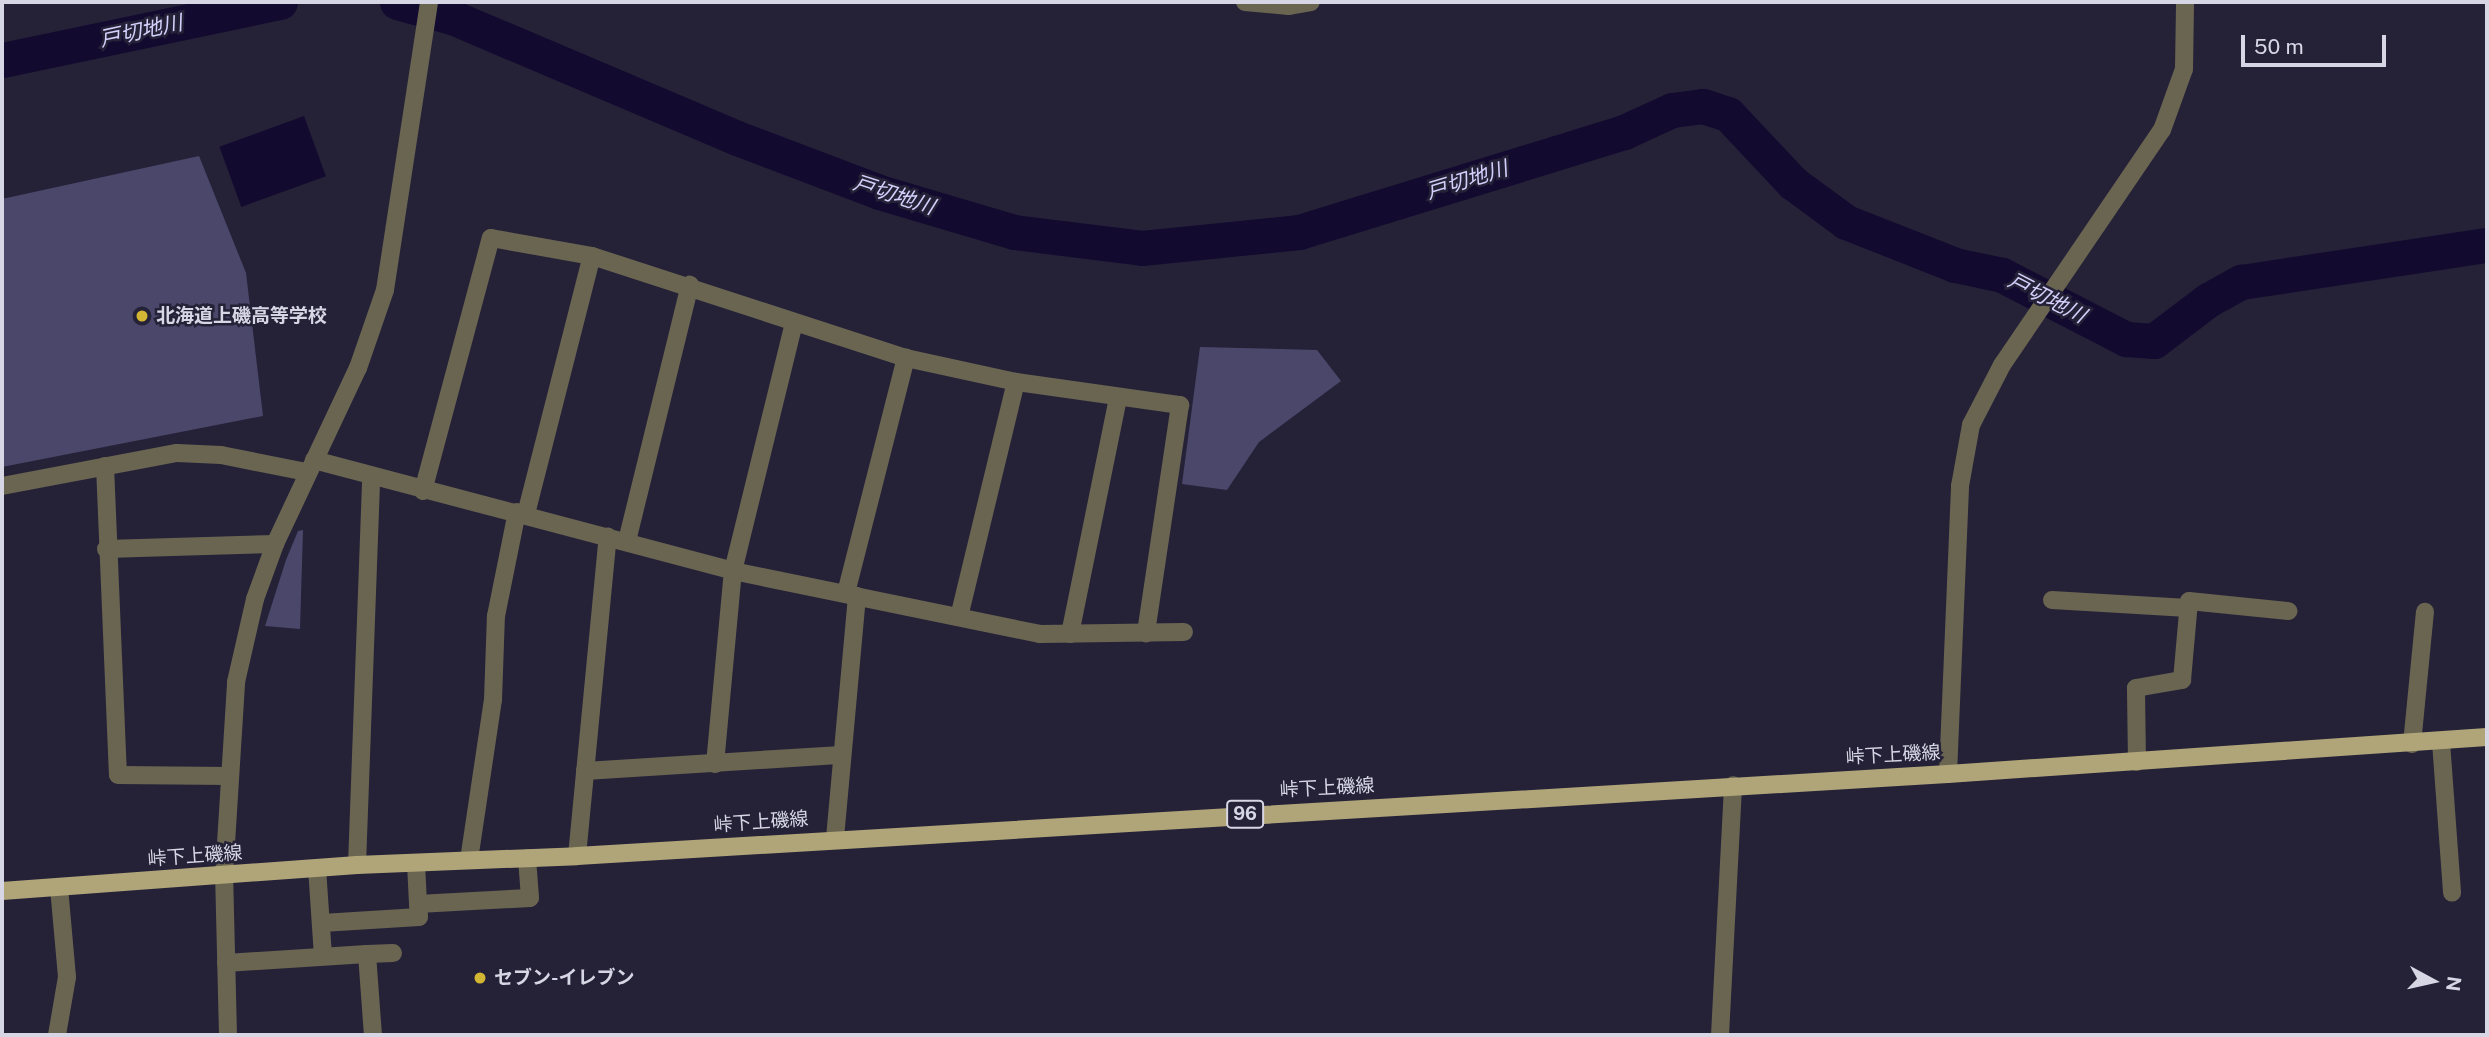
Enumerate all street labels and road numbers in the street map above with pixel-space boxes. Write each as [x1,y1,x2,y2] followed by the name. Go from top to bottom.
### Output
[1845,741,1941,769] street label: 峠下上磯線
[1279,774,1375,802] street label: 峠下上磯線
[1226,800,1264,828] road number: 96
[713,807,809,837] street label: 峠下上磯線
[147,841,243,871] street label: 峠下上磯線

